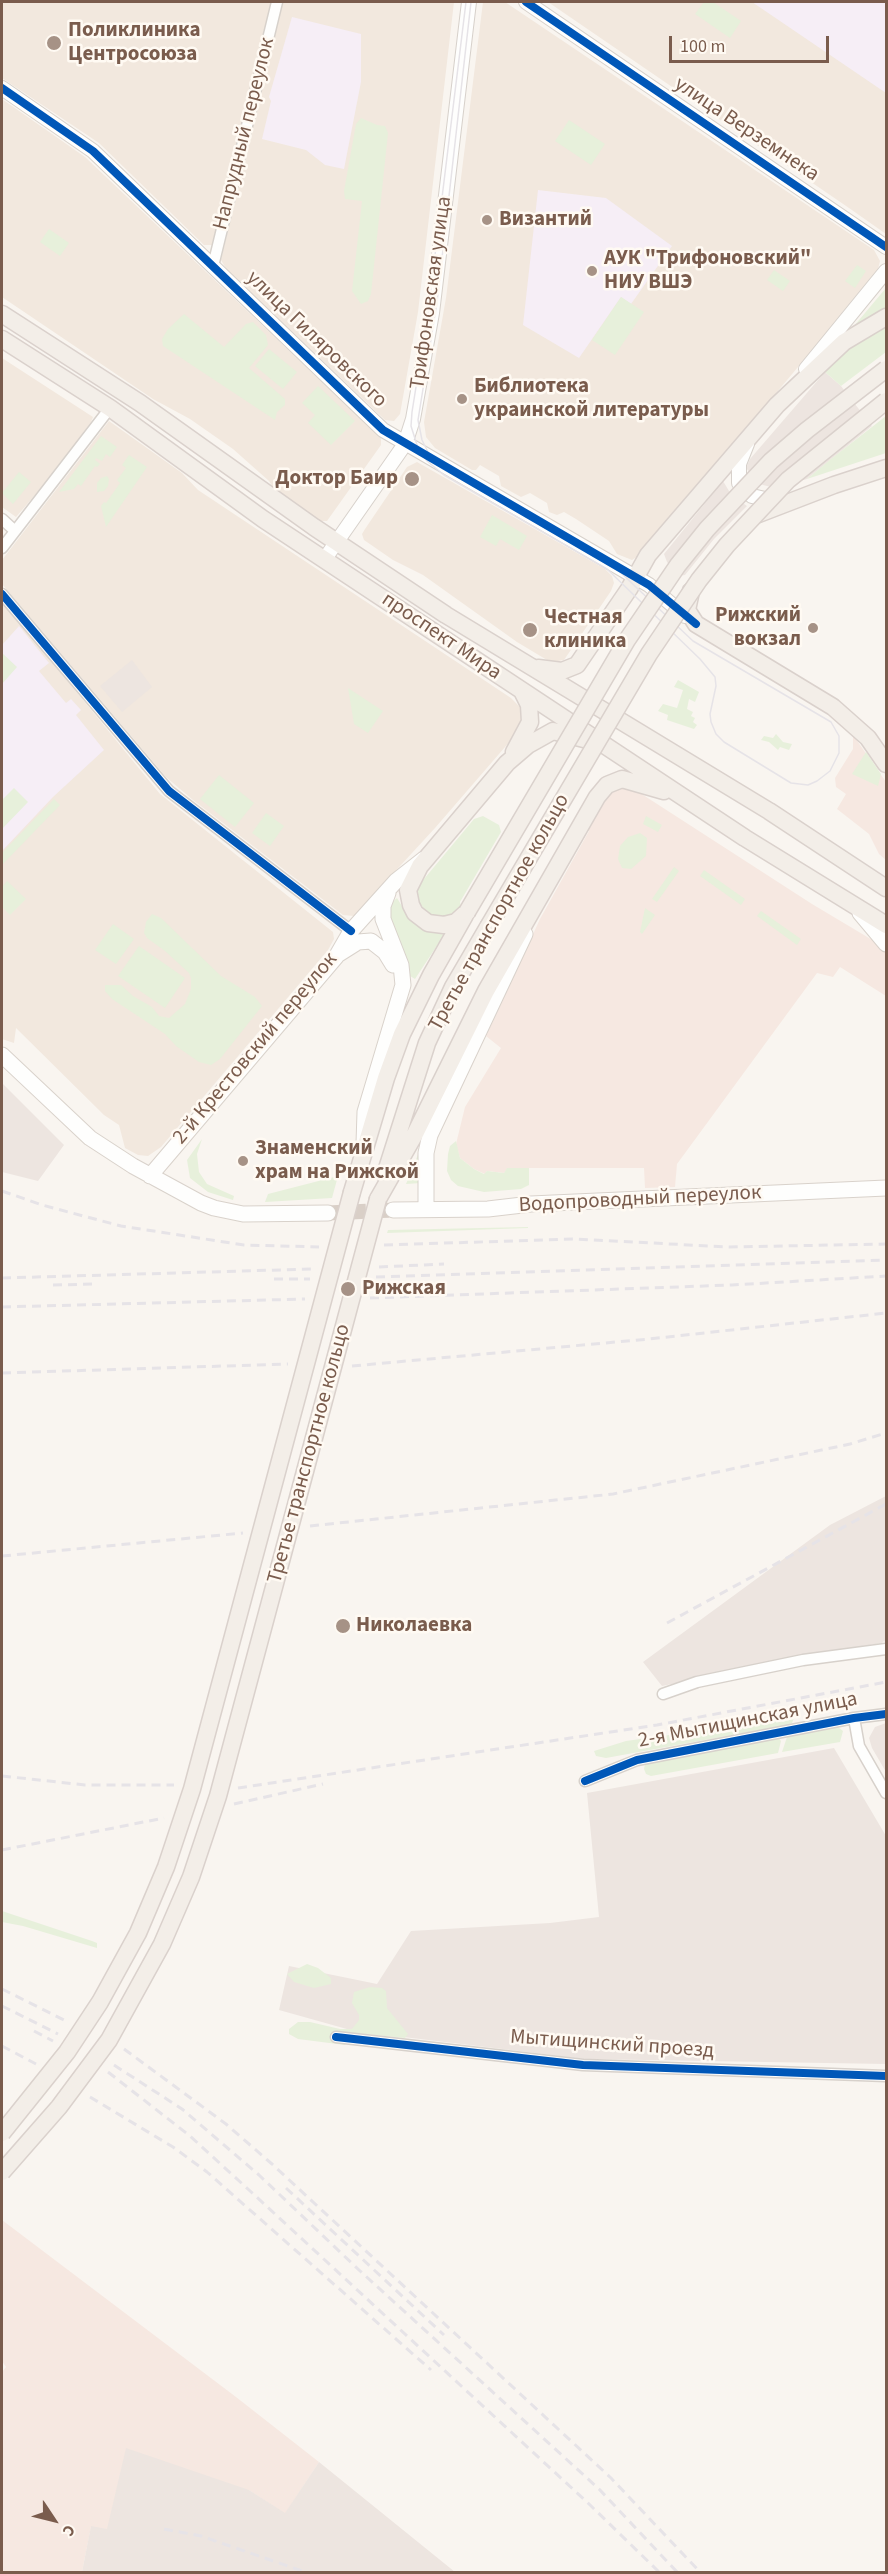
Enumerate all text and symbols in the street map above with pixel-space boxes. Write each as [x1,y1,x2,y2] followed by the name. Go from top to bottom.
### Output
[68,18,200,68] place label: Поликлиника Центросоюза
[672,24,832,62] scale bar
[45,34,63,52] marker: Поликлиника Центросоюза
[680,34,725,59] text: 100 m
[209,35,281,233] street label: Напрудный переулок
[669,72,823,188] street label: улица Верземнека
[406,195,458,391] street label: Трифоновская улица
[499,207,592,233] place label: Византий
[480,213,494,227] marker: Византий
[604,246,811,296] place label: АУК "Трифоновский" НИУ ВШЭ
[585,264,599,278] marker: АУК "Трифоновский" НИУ ВШЭ
[240,266,392,414] street label: улица Гиляровского
[474,374,709,424] place label: Библиотека украинской литературы
[455,392,469,406] marker: Библиотека украинской литературы
[275,466,398,492] place label: Доктор Баир
[403,470,421,488] marker: Доктор Баир
[376,588,506,686] street label: проспект Мира
[715,603,801,653] place label: Рижский вокзал
[544,605,627,655] place label: Честная клиника
[521,621,539,639] marker: Честная клиника
[806,621,820,635] marker: Рижский вокзал
[424,790,576,1036] street label: Третье транспортное кольцо
[168,948,344,1150] street label: 2-й Крестовский переулок
[255,1136,419,1186] place label: Знаменский храм на Рижской
[236,1154,250,1168] marker: Знаменский храм на Рижской
[518,1181,762,1219] street label: Водопроводный переулок
[362,1276,446,1302] place label: Рижская
[339,1280,357,1298] marker: Рижская
[263,1322,357,1586] street label: Третье транспортное кольцо
[356,1613,472,1639] place label: Николаевка
[334,1617,352,1635] marker: Николаевка
[636,1687,860,1755] street label: 2-я Мытищинская улица
[509,2025,715,2065] street label: Мытищинский проезд
[24,2490,84,2550] north arrow
[57,2520,80,2540] text: С

